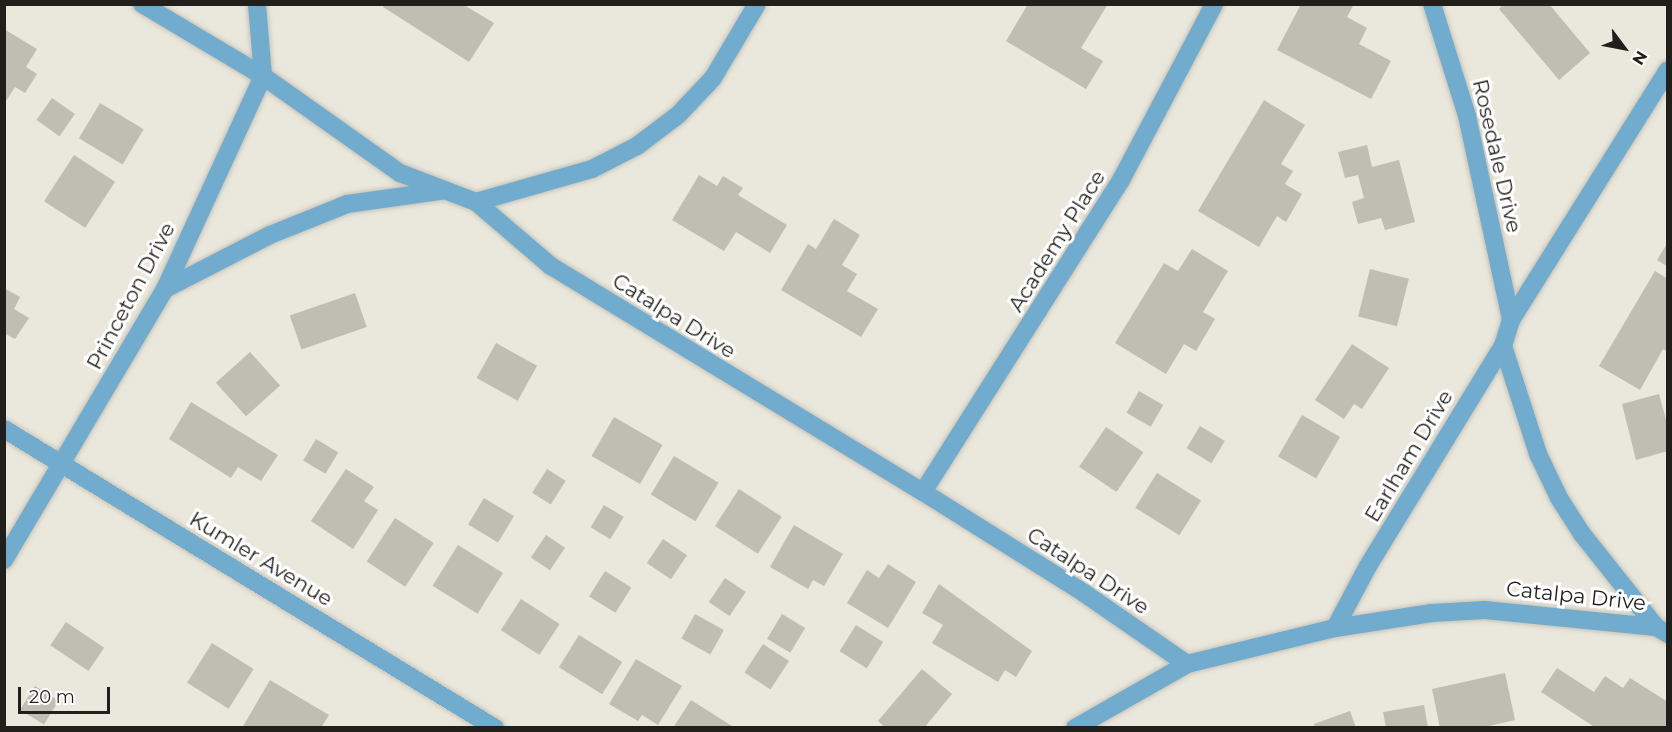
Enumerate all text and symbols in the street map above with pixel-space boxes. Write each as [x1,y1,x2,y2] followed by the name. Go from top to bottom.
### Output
[1594,18,1654,78] north arrow
[1628,47,1651,68] text: N
[1467,77,1527,235] street label: Rosedale Drive
[1003,166,1111,316] street label: Academy Place
[82,218,180,374] street label: Princeton Drive
[608,268,740,364] street label: Catalpa Drive
[1360,385,1458,527] street label: Earlham Drive
[185,506,337,612] street label: Kumler Avenue
[1022,522,1154,620] street label: Catalpa Drive
[1505,576,1647,616] street label: Catalpa Drive
[21,675,112,713] scale bar
[29,686,75,708] text: 20 m

